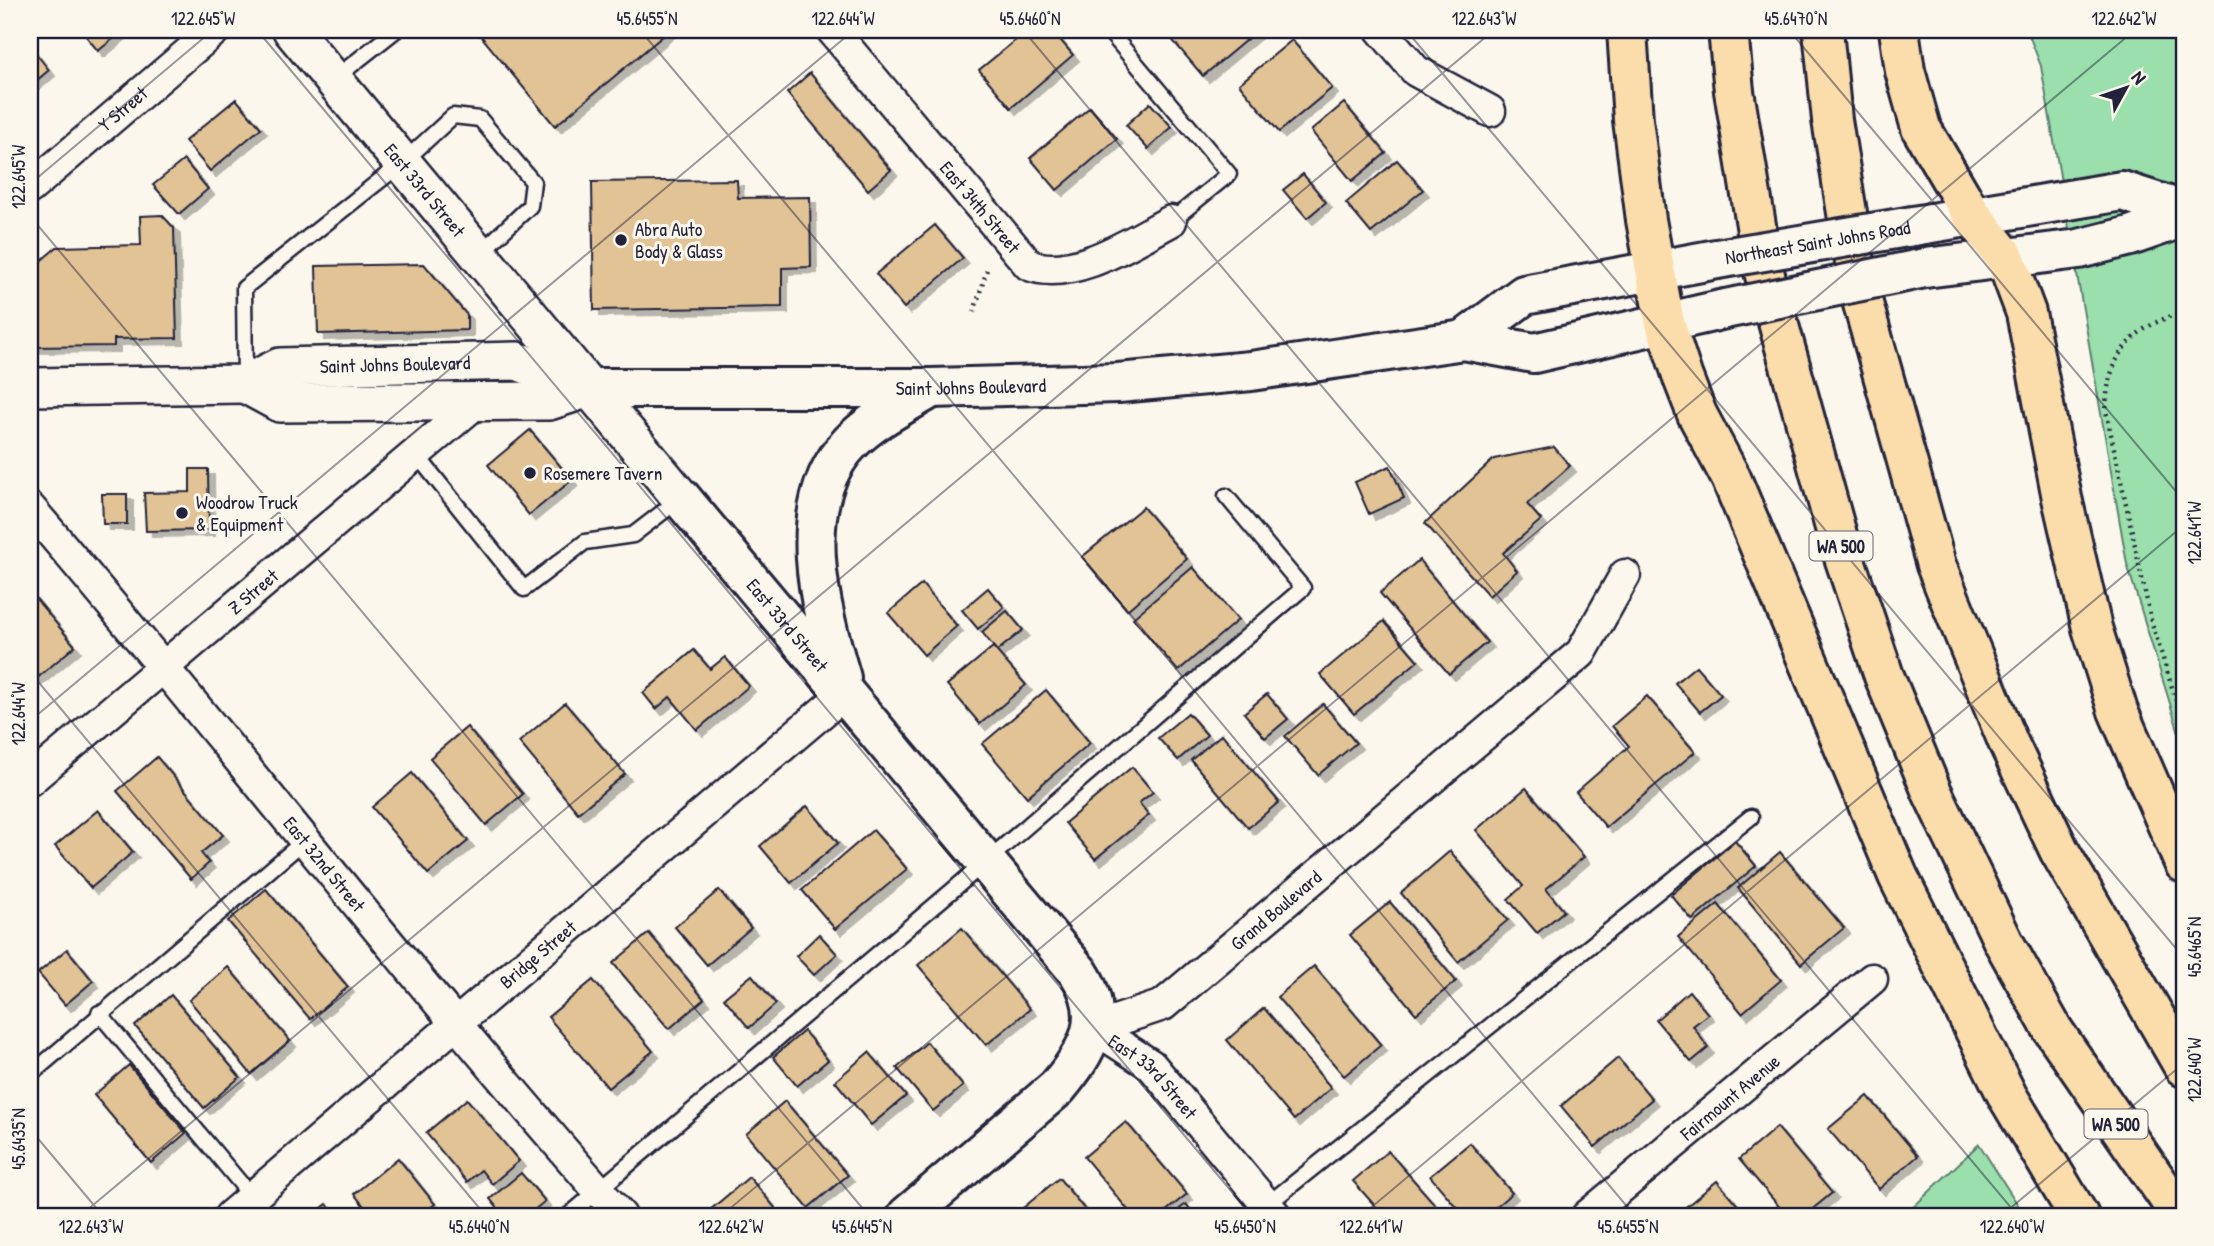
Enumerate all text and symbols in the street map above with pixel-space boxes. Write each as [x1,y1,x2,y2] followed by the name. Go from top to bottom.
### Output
[171,6,235,31] text: 122.645°W
[616,6,678,31] text: 45.6455°N
[811,6,875,31] text: 122.644°W
[999,6,1061,31] text: 45.6460°N
[1452,6,1516,31] text: 122.643°W
[1765,6,1827,31] text: 45.6470°N
[2092,6,2156,31] text: 122.642°W
[2092,52,2162,122] north arrow
[2126,65,2152,89] text: N
[93,80,153,137] street label: Y Street
[378,138,472,243] street label: East 33rd Street
[6,145,31,209] text: 122.645°W
[934,155,1027,259] street label: East 34th Street
[1723,214,1913,270] street label: Northeast Saint Johns Road
[635,216,723,264] place label: Abra Auto Body & Glass
[613,232,629,248] marker: Abra Auto Body & Glass
[320,349,471,379] street label: Saint Johns Boulevard
[896,372,1047,401] street label: Saint Johns Boulevard
[544,460,662,486] place label: Rosemere Tavern
[522,465,538,481] marker: Rosemere Tavern
[196,489,298,537] place label: Woodrow Truck & Equipment
[2182,502,2207,564] text: 122.641°W
[174,505,190,521] marker: Woodrow Truck & Equipment
[1810,532,1872,560] road number: WA 500
[222,562,284,620] street label: Z Street
[741,573,835,678] street label: East 33rd Street
[6,682,31,746] text: 122.644°W
[278,811,372,918] street label: East 32nd Street
[1225,864,1327,956] street label: Grand Boulevard
[494,914,582,994] street label: Bridge Street
[2182,917,2207,977] text: 45.6465°N
[1103,1028,1204,1125] street label: East 33rd Street
[2182,1038,2207,1102] text: 122.640°W
[1674,1048,1786,1147] street label: Fairmount Avenue
[6,1108,31,1170] text: 45.6435°N
[2084,1110,2148,1139] road number: WA 500
[59,1214,123,1239] text: 122.643°W
[449,1214,509,1239] text: 45.6440°N
[699,1214,763,1239] text: 122.642°W
[832,1214,892,1239] text: 45.6445°N
[1214,1214,1276,1239] text: 45.6450°N
[1340,1214,1402,1239] text: 122.641°W
[1597,1214,1659,1239] text: 45.6455°N
[1980,1214,2044,1239] text: 122.640°W

